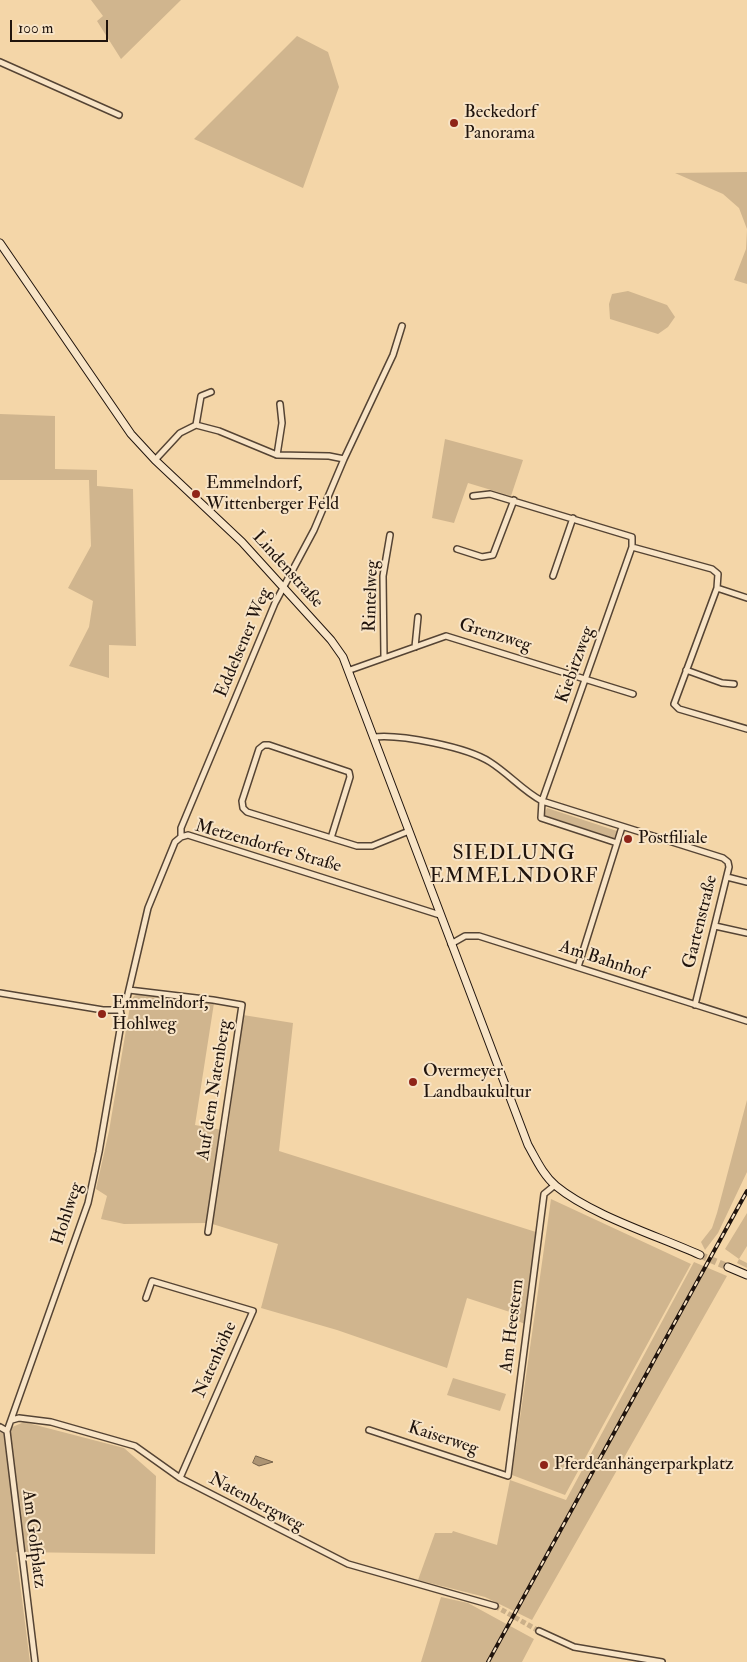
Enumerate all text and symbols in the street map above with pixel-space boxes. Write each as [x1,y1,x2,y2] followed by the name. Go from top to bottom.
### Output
[12,10,110,42] scale bar
[18,19,53,38] text: 100 m
[464,102,537,144] place label: Beckedorf Panorama
[448,117,460,129] marker: Beckedorf Panorama
[206,473,339,516] place label: Emmelndorf, Wittenberger Feld
[190,488,202,500] marker: Emmelndorf, Wittenberger Feld
[247,527,327,613] street label: Lindenstraße
[360,560,384,632] street label: Rintelweg
[211,585,277,701] street label: Eddelsener Weg
[456,615,534,657] street label: Grenzweg
[552,624,600,706] street label: Kiebitzweg
[192,816,344,878] street label: Metzendorfer Straße
[638,828,707,850] place label: Postfiliale
[622,833,634,845] marker: Postfiliale
[428,843,600,890] district label: SIEDLUNG EMMELNDORF
[679,873,723,971] street label: Gartenstraße
[556,937,650,985] street label: Am Bahnhof
[112,993,208,1036] place label: Emmelndorf, Hohlweg
[96,1008,108,1020] marker: Emmelndorf, Hohlweg
[193,1018,237,1162] street label: Auf dem Natenberg
[423,1061,531,1104] place label: Overmeyer Landbaukultur
[407,1076,419,1088] marker: Overmeyer Landbaukultur
[48,1180,88,1248] street label: Hohlweg
[497,1278,529,1374] street label: Am Heestern
[190,1319,242,1401] street label: Natenhöhe
[405,1418,481,1460] street label: Kaiserweg
[554,1454,734,1476] place label: Pferdeanhängerparkplatz
[538,1459,550,1471] marker: Pferdeanhängerparkplatz
[205,1469,307,1537] street label: Natenbergweg
[16,1489,50,1589] street label: Am Golfplatz

